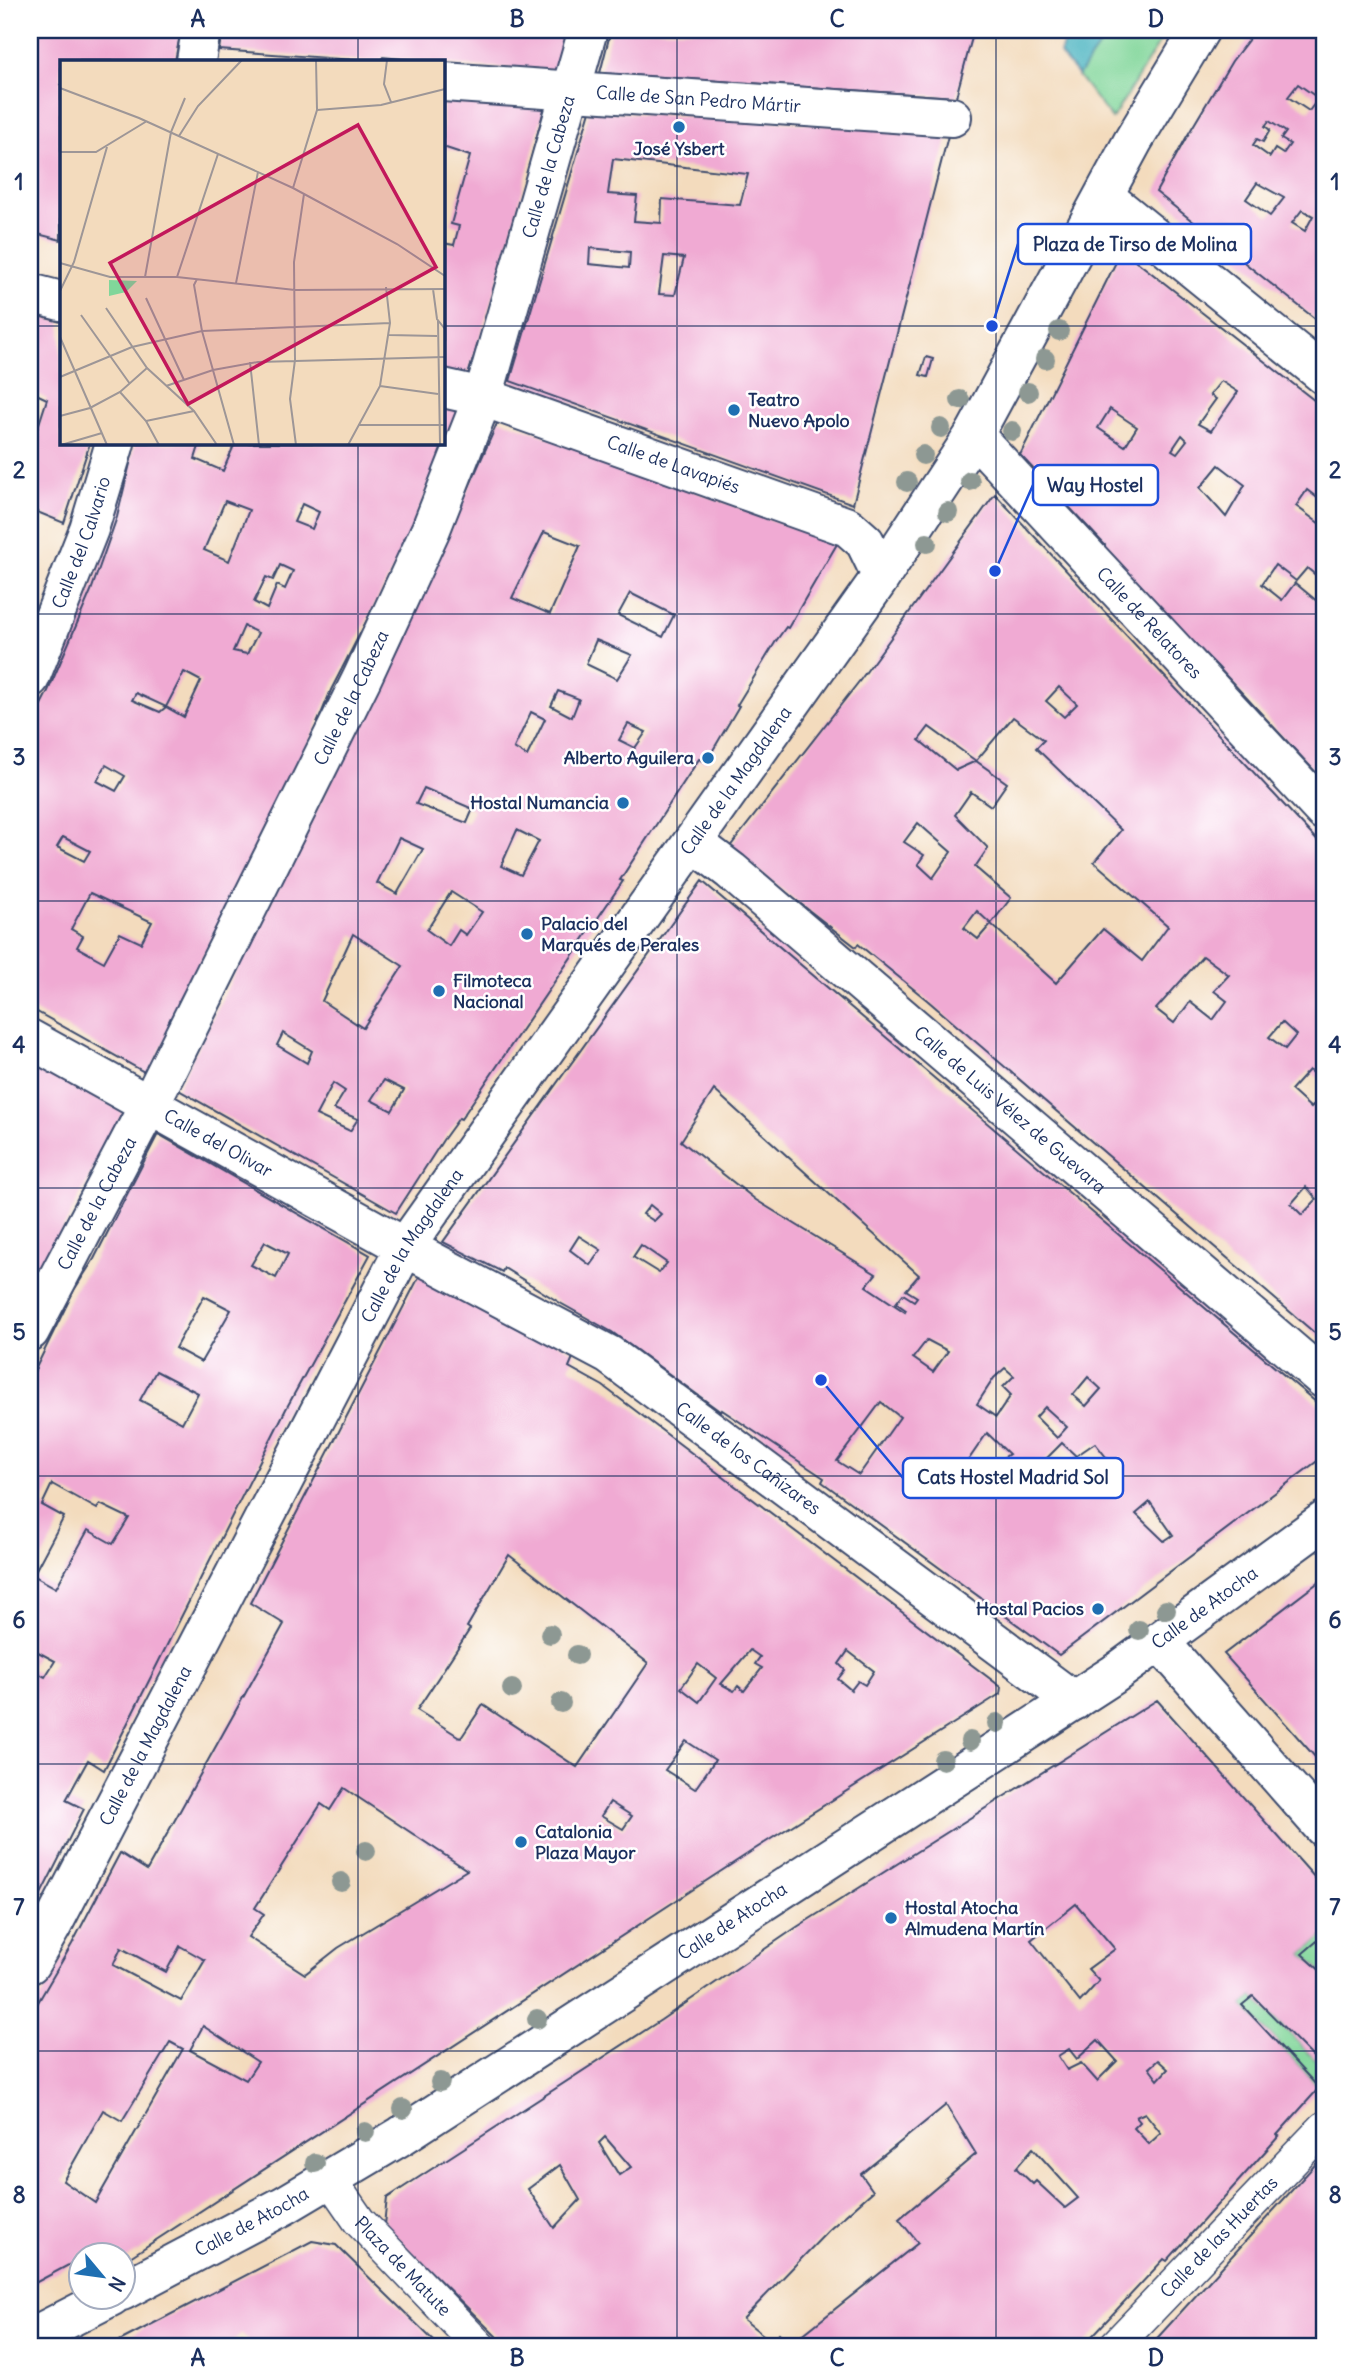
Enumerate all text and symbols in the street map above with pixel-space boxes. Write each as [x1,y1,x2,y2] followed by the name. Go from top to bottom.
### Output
[191,4,206,33] text: A
[509,4,525,33] text: B
[829,4,845,33] text: C
[1148,4,1164,33] text: D
[60,60,444,444] inset map
[595,81,802,118] street label: Calle de San Pedro Mártir
[517,93,580,241] street label: Calle de la Cabeza
[671,119,687,135] marker: José Ysbert
[633,137,726,160] place label: José Ysbert
[14,167,24,196] text: 1
[1330,167,1340,196] text: 1
[1018,224,1251,264] callout: Plaza de Tirso de Molina
[1033,232,1237,256] text: Plaza de Tirso de Molina
[748,388,850,432] place label: Teatro Nuevo Apolo
[726,402,742,418] marker: Teatro Nuevo Apolo
[604,430,743,499] street label: Calle de Lavapiés
[13,455,26,484] text: 2
[1329,455,1342,484] text: 2
[1033,465,1158,505] callout: Way Hostel
[1047,473,1143,497] text: Way Hostel
[47,474,115,612] street label: Calle del Calvario
[1092,562,1207,684] street label: Calle de Relatores
[308,626,393,769] street label: Calle de la Cabeza
[675,702,796,859] street label: Calle de la Magdalena
[12,742,26,771] text: 3
[1328,742,1342,771] text: 3
[564,746,694,769] place label: Alberto Aguilera
[700,750,716,766] marker: Alberto Aguilera
[470,791,609,814] place label: Hostal Numancia
[615,795,631,811] marker: Hostal Numancia
[541,912,699,956] place label: Palacio del Marqués de Perales
[519,926,535,942] marker: Palacio del Marqués de Perales
[453,969,532,1013] place label: Filmoteca Nacional
[431,983,447,999] marker: Filmoteca Nacional
[909,1021,1111,1198] street label: Calle de Luis Vélez de Guevara
[12,1030,26,1059] text: 4
[1328,1030,1342,1059] text: 4
[160,1103,277,1183] street label: Calle del Olivar
[52,1133,141,1274] street label: Calle de la Cabeza
[356,1164,468,1326] street label: Calle de la Magdalena
[12,1317,26,1346] text: 5
[1328,1317,1342,1346] text: 5
[671,1397,826,1520] street label: Calle de los Cañizares
[903,1458,1123,1498] callout: Cats Hostel Madrid Sol
[917,1465,1109,1489] text: Cats Hostel Madrid Sol
[1147,1561,1262,1654] street label: Calle de Atocha
[976,1597,1084,1620] place label: Hostal Pacios
[1090,1601,1106,1617] marker: Hostal Pacios
[12,1605,26,1634] text: 6
[1328,1605,1342,1634] text: 6
[94,1662,196,1830] street label: Calle de la Magdalena
[535,1820,636,1864] place label: Catalonia Plaza Mayor
[513,1834,529,1850] marker: Catalonia Plaza Mayor
[673,1877,791,1965] street label: Calle de Atocha
[13,1892,25,1921] text: 7
[1329,1892,1341,1921] text: 7
[905,1896,1045,1940] place label: Hostal Atocha Almudena Martín
[883,1910,899,1926] marker: Hostal Atocha Almudena Martín
[1155,2171,1283,2303] street label: Calle de las Huertas
[12,2180,26,2209] text: 8
[1328,2180,1342,2209] text: 8
[191,2182,313,2262] street label: Calle de Atocha
[350,2211,456,2321] street label: Plaza de Matute
[66,2240,136,2310] north arrow
[103,2273,131,2296] text: N
[191,2343,206,2372] text: A
[509,2343,525,2372] text: B
[829,2343,845,2372] text: C
[1148,2343,1164,2372] text: D

